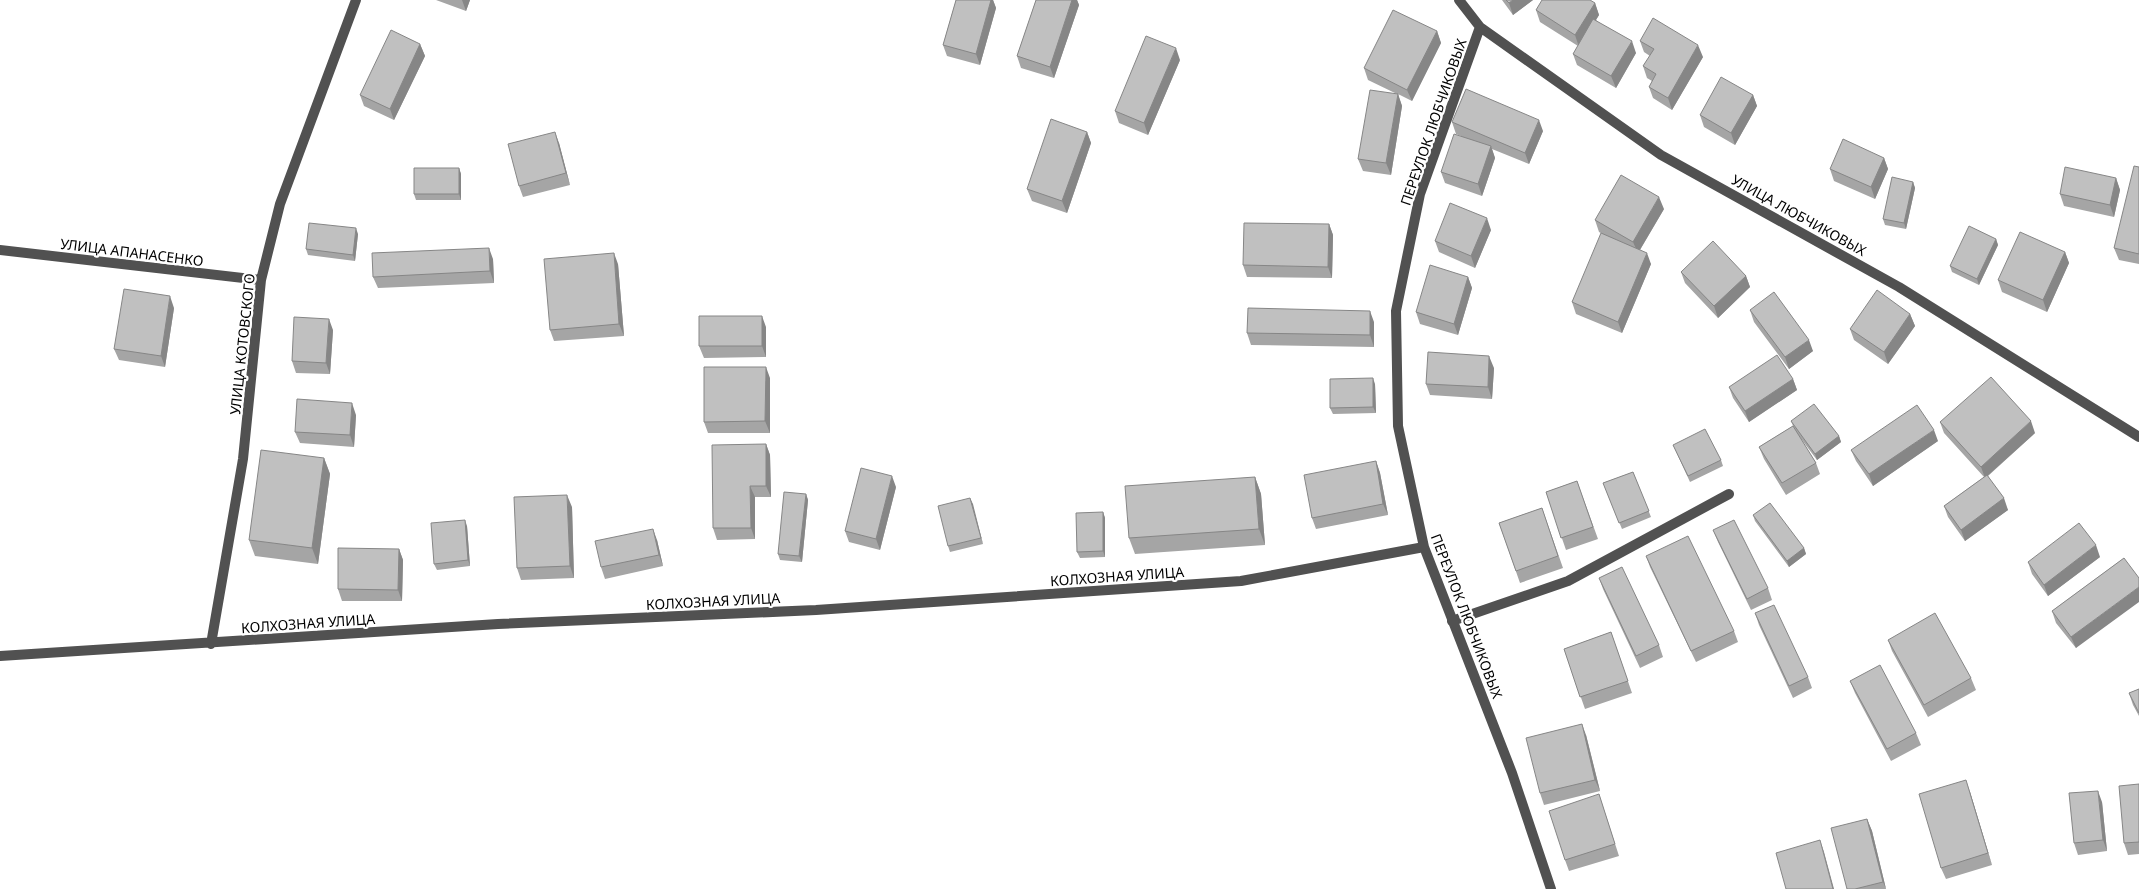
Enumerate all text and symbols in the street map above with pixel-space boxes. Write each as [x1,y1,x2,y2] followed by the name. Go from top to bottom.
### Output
[1395,35,1471,208] street label: ПЕРЕУЛОК ЛЮБЧИКОВЫХ
[1728,170,1870,260] street label: УЛИЦА ЛЮБЧИКОВЫХ
[59,234,205,270] street label: УЛИЦА АПАНАСЕНКО
[225,272,259,416] street label: УЛИЦА КОТОВСКОГО
[1427,531,1508,702] street label: ПЕРЕУЛОК ЛЮБЧИКОВЫХ
[1049,562,1185,590] street label: КОЛХОЗНАЯ УЛИЦА
[645,588,781,614] street label: КОЛХОЗНАЯ УЛИЦА
[240,609,376,637] street label: КОЛХОЗНАЯ УЛИЦА

